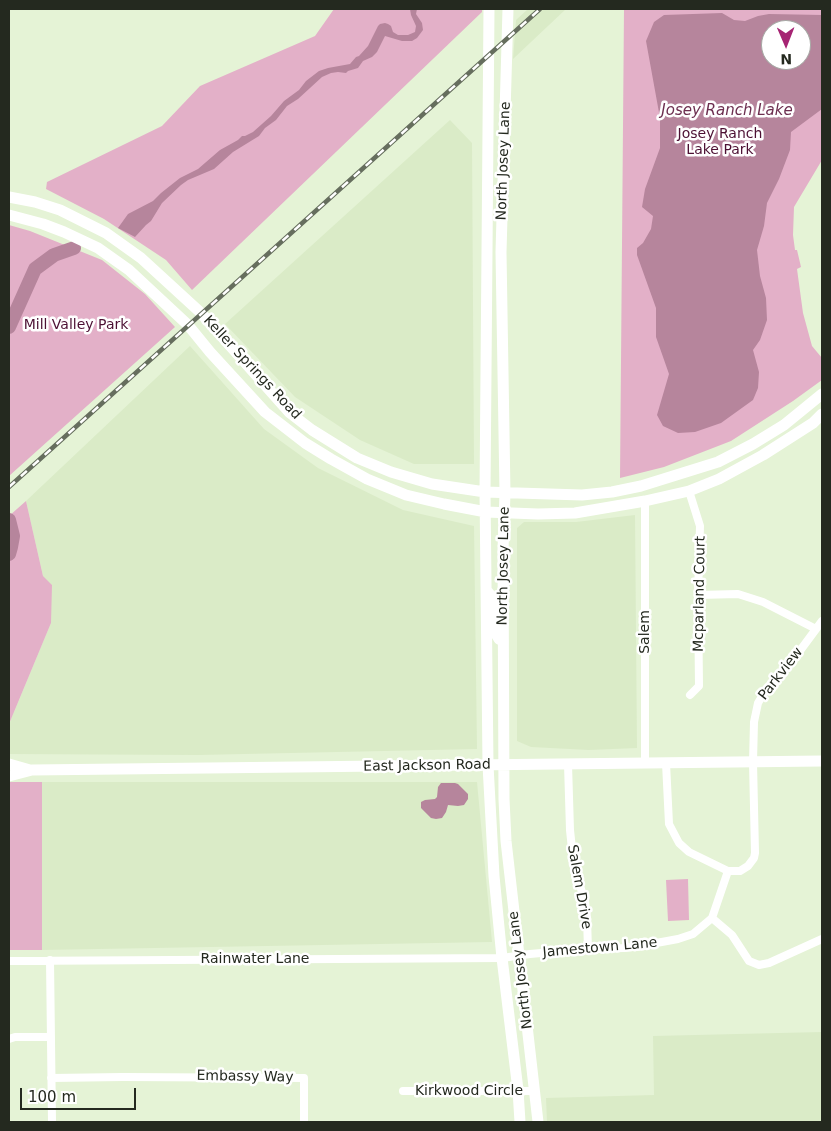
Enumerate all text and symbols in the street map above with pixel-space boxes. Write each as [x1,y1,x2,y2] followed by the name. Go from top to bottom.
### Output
[761,20,811,70] north arrow
[780,51,792,67] text: N
[494,101,514,221] street label: North Josey Lane
[661,102,793,120] water label: Josey Ranch Lake
[678,126,762,158] park label: Josey Ranch Lake Park
[200,313,304,423] street label: Keller Springs Road
[24,317,128,333] park label: Mill Valley Park
[495,506,513,626] street label: North Josey Lane
[691,536,709,652] street label: Mcparland Court
[637,610,653,654] street label: Salem
[755,644,807,704] street label: Parkview
[363,756,491,776] street label: East Jackson Road
[563,843,595,931] street label: Salem Drive
[505,910,537,1030] street label: North Josey Lane
[542,935,658,961] street label: Jamestown Lane
[201,951,309,967] street label: Rainwater Lane
[196,1068,294,1086] street label: Embassy Way
[22,1078,139,1110] scale bar
[415,1083,523,1099] street label: Kirkwood Circle
[28,1088,76,1106] text: 100 m

